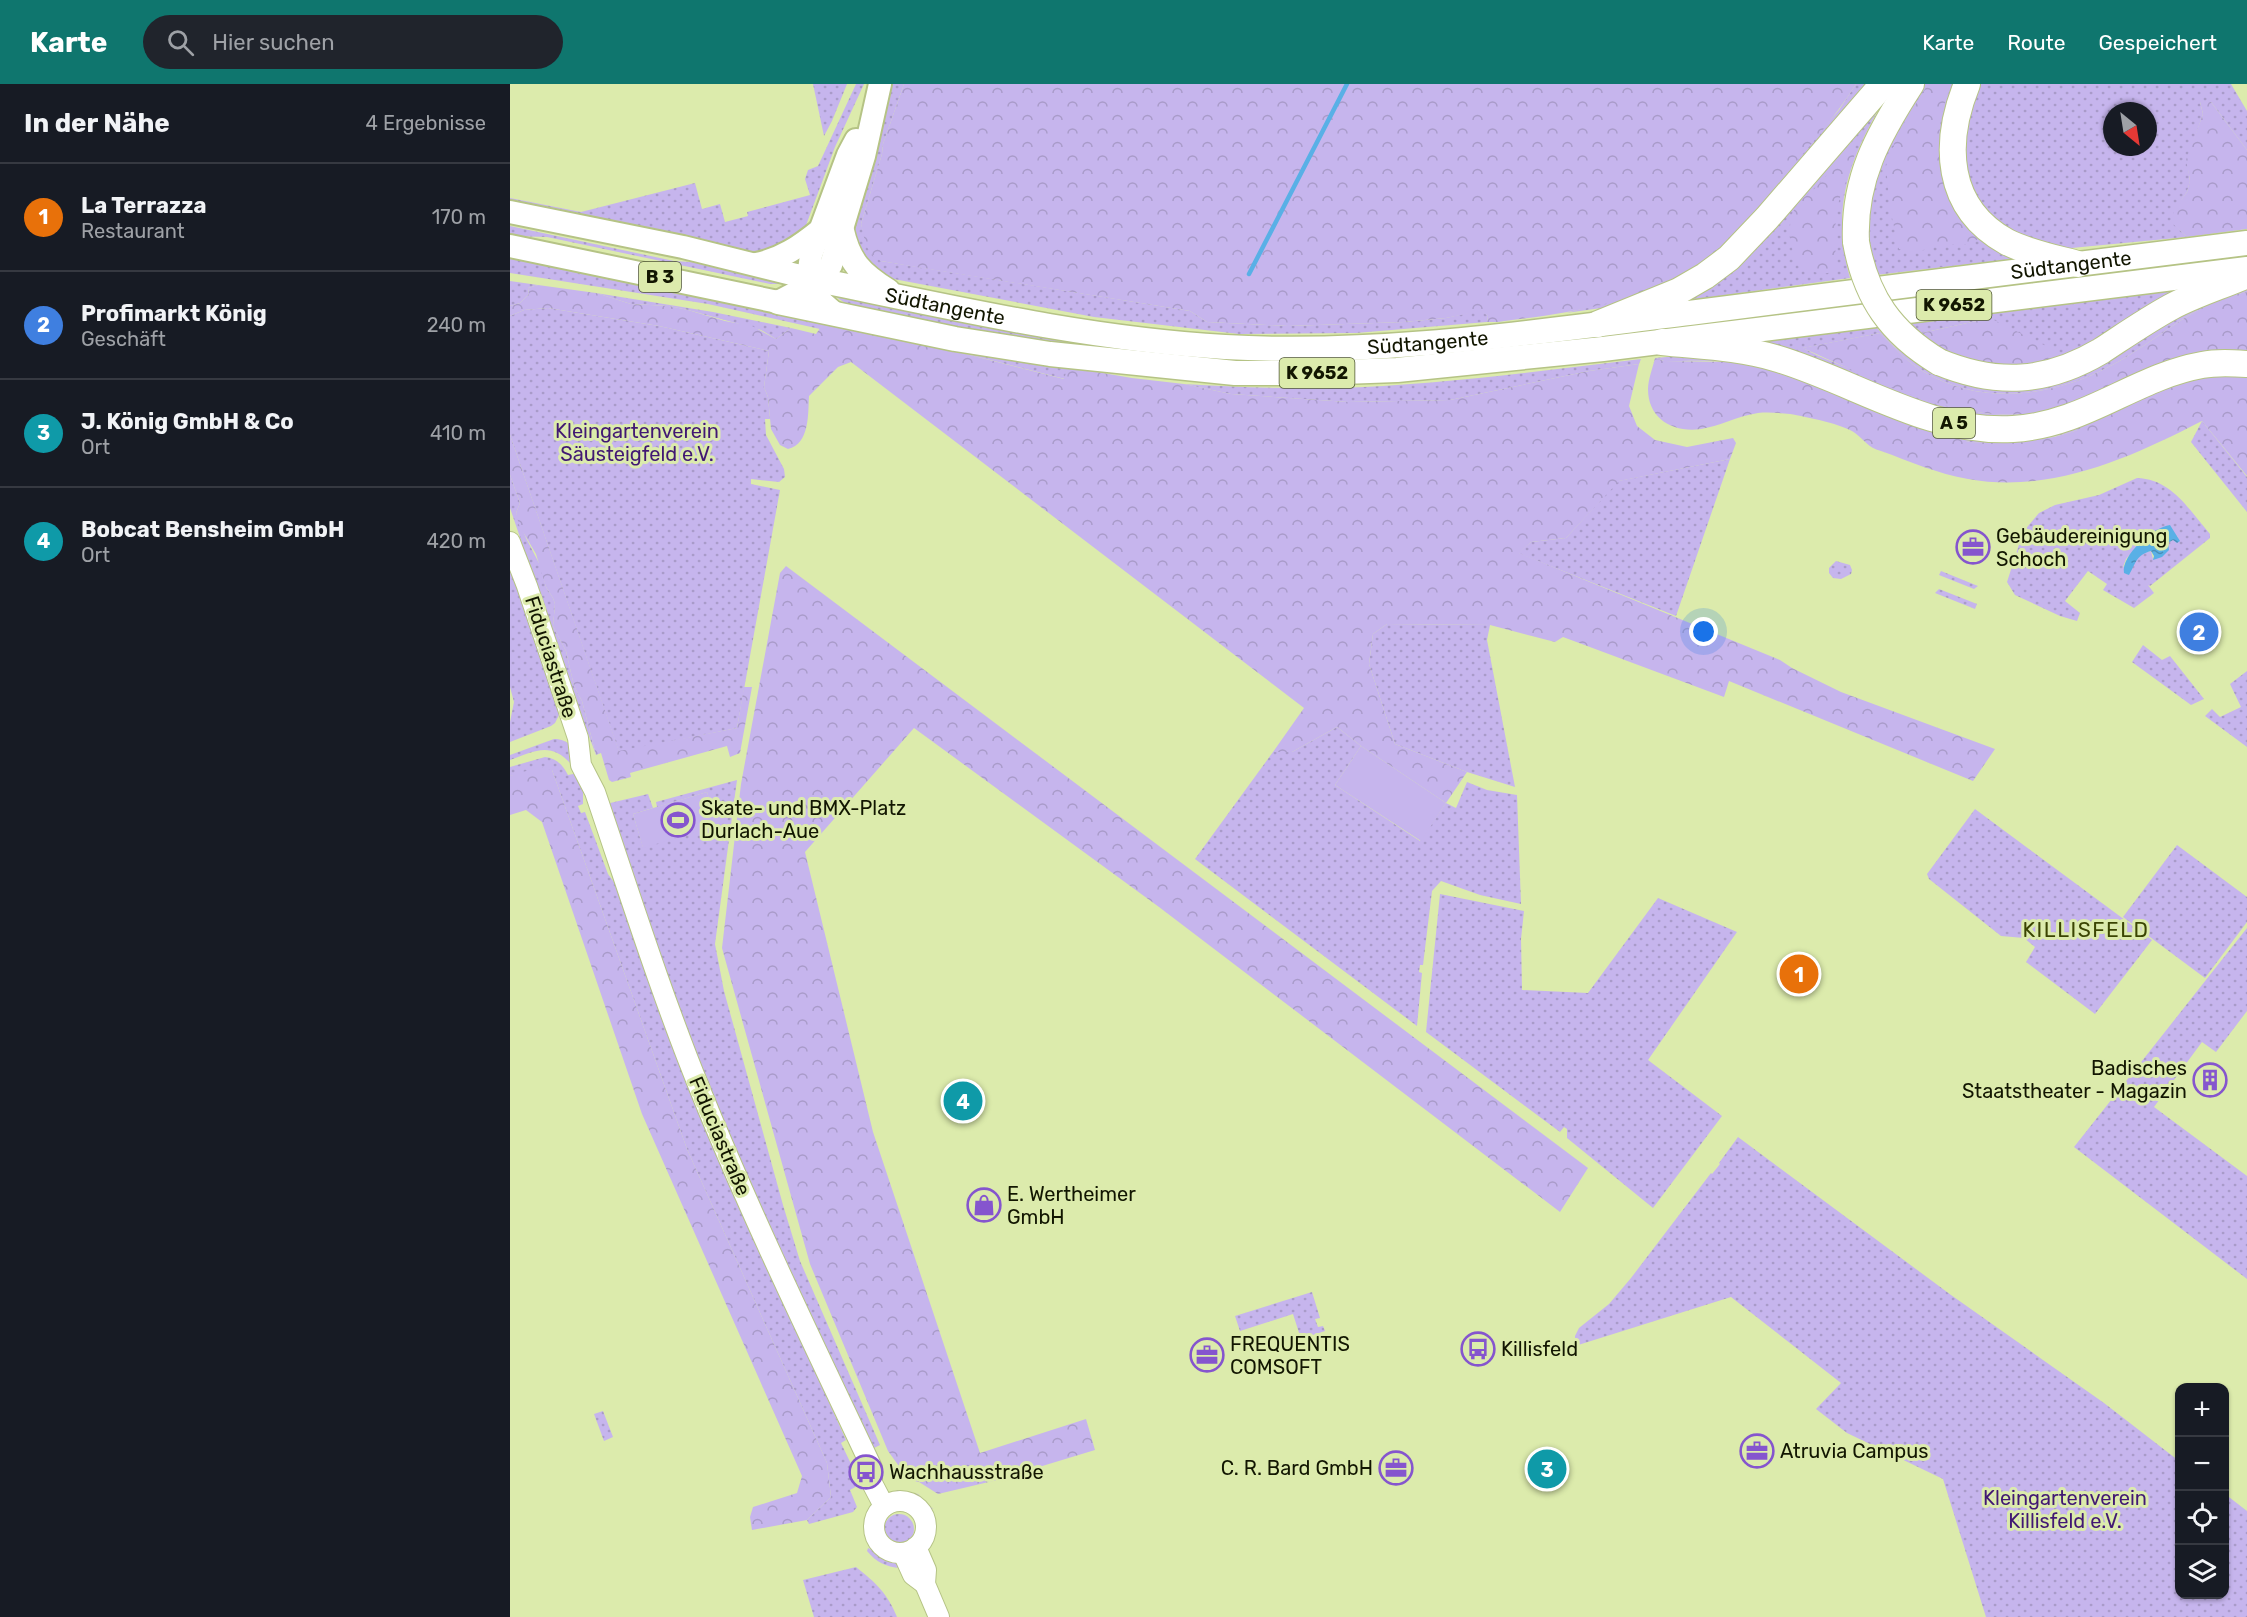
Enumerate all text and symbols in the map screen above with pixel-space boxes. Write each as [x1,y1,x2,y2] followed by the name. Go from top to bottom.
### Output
[143,15,563,69] search box
[30,26,107,59] text: Karte
[164,26,197,59] icon: search
[212,29,335,56] text: Hier suchen
[1922,30,1974,55] text: Karte
[2007,30,2066,55] text: Route
[2099,30,2217,55] text: Gespeichert
[2103,102,2157,156] north arrow
[24,108,170,139] text: In der Nähe
[366,111,486,135] text: 4 Ergebnisse
[81,192,206,219] text: La Terrazza
[39,205,48,229] text: 1
[432,205,486,229] text: 170 m
[81,219,185,243] text: Restaurant
[2009,246,2133,284] street label: Südtangente
[639,262,681,292] road number: B 3
[883,282,1007,330] street label: Südtangente
[1916,290,1992,320] road number: K 9652
[81,300,267,327] text: Profimarkt König
[37,313,50,337] text: 2
[427,313,486,337] text: 240 m
[1366,325,1489,359] street label: Südtangente
[81,327,166,351] text: Geschäft
[1280,358,1354,388] road number: K 9652
[81,408,294,435] text: J. König GmbH & Co
[1933,408,1975,438] road number: A 5
[555,419,719,466] park label: Kleingartenverein Säusteigfeld e.V.
[37,421,50,445] text: 3
[430,421,486,445] text: 410 m
[81,435,110,459] text: Ort
[81,516,344,543] text: Bobcat Bensheim GmbH
[1996,524,2167,571] place label: Gebäudereinigung Schoch
[37,529,50,553] text: 4
[426,529,486,553] text: 420 m
[1955,529,1991,565] office icon: Gebäudereinigung Schoch
[81,543,110,567] text: Ort
[520,593,582,721] street label: Fiduciastraße
[2180,610,2218,654] pin: 2
[1689,617,1718,646] your location
[701,796,906,843] place label: Skate- und BMX-Platz Durlach-Aue
[660,802,696,838] sports icon: Skate- und BMX-Platz Durlach-Aue
[2022,917,2150,942] district label: KILLISFELD
[1780,952,1818,996] pin: 1
[1962,1056,2187,1103] place label: Badisches Staatstheater - Magazin
[2192,1062,2228,1098] building icon: Badisches Staatstheater - Magazin
[684,1073,756,1199] street label: Fiduciastraße
[944,1078,982,1124] pin: 4
[1007,1182,1136,1229] place label: E. Wertheimer GmbH
[966,1187,1002,1223] shop icon: E. Wertheimer GmbH
[1460,1331,1496,1367] bus stop icon: Killisfeld
[1230,1332,1350,1379] place label: FREQUENTIS COMSOFT
[1189,1337,1225,1373] office icon: FREQUENTIS COMSOFT
[1501,1337,1578,1361] place label: Killisfeld
[2175,1383,2229,1599] map controls
[2175,1383,2229,1437] button: +
[1739,1433,1775,1469] office icon: Atruvia Campus
[2175,1437,2229,1491] button: −
[1780,1439,1928,1463] place label: Atruvia Campus
[1528,1446,1566,1492] pin: 3
[1378,1450,1414,1486] office icon: C. R. Bard GmbH
[848,1454,884,1490] bus stop icon: Wachhausstraße
[1221,1456,1373,1480] place label: C. R. Bard GmbH
[889,1460,1044,1484] place label: Wachhausstraße
[1983,1486,2147,1533] park label: Kleingartenverein Killisfeld e.V.
[2175,1491,2229,1545] button: locate
[2175,1545,2229,1599] button: layers

